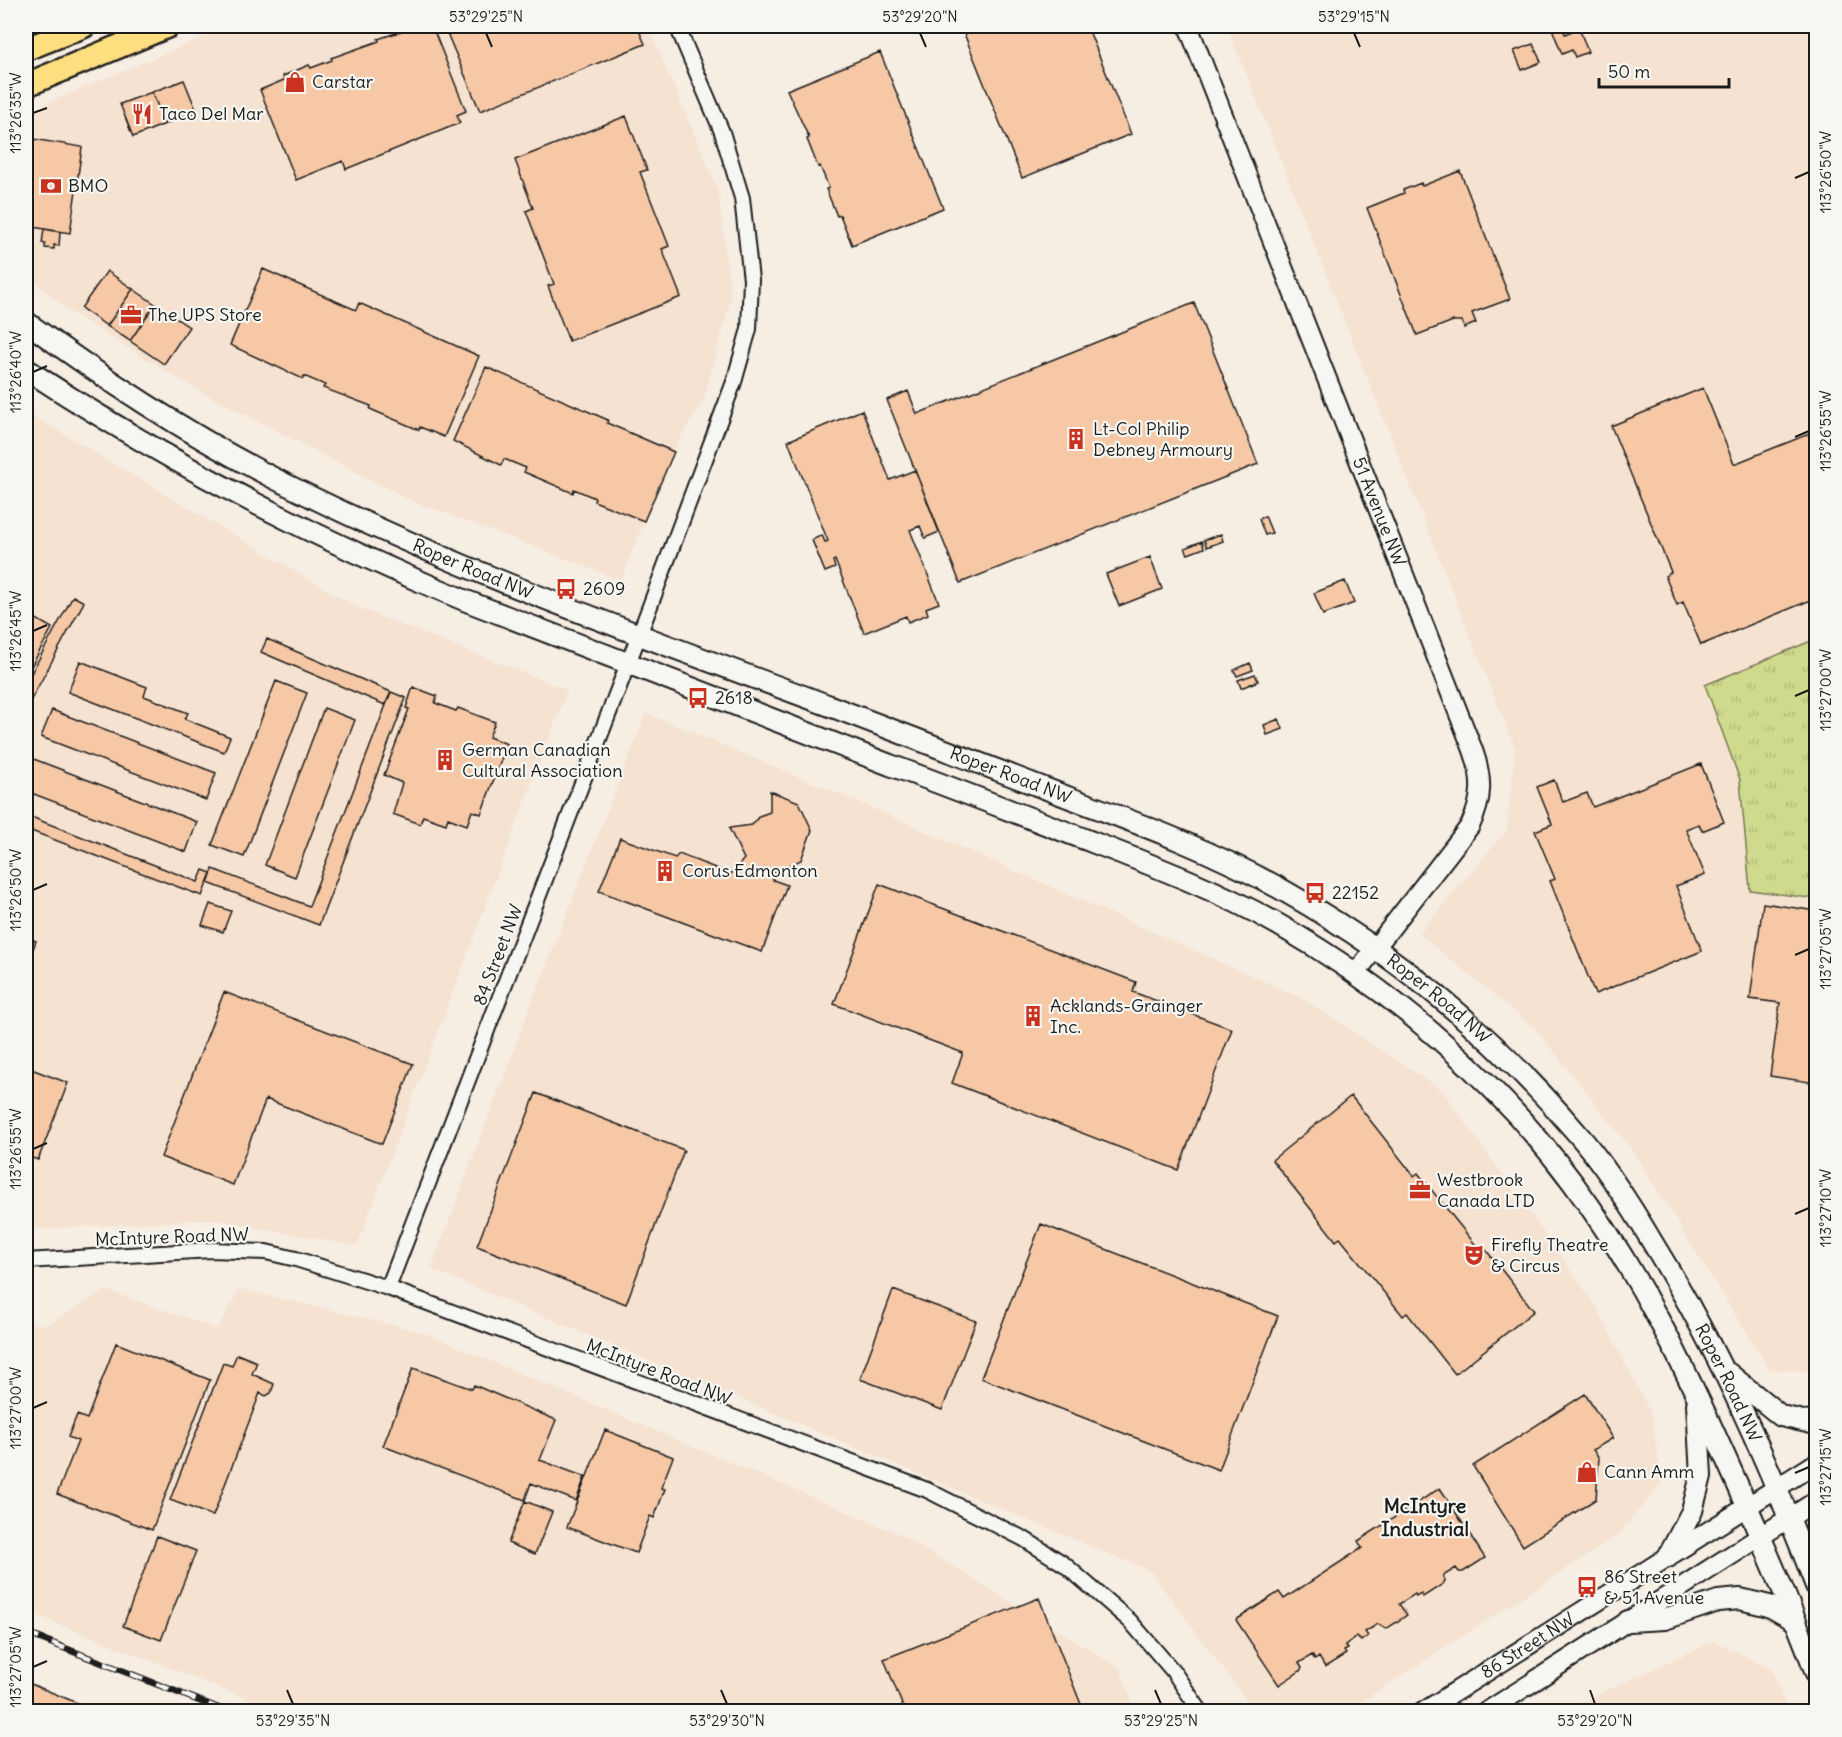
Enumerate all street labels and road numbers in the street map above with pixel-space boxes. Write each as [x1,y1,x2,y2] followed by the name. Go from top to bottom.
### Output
[1348,454,1411,569] street label: 51 Avenue NW
[409,533,537,604] street label: Roper Road NW
[947,741,1075,808] street label: Roper Road NW
[468,901,527,1009] street label: 84 Street NW
[1382,949,1496,1048] street label: Roper Road NW
[95,1222,249,1251] street label: McIntyre Road NW
[1690,1320,1767,1445] street label: Roper Road NW
[583,1333,735,1410] street label: McIntyre Road NW
[1476,1607,1579,1683] street label: 86 Street NW

